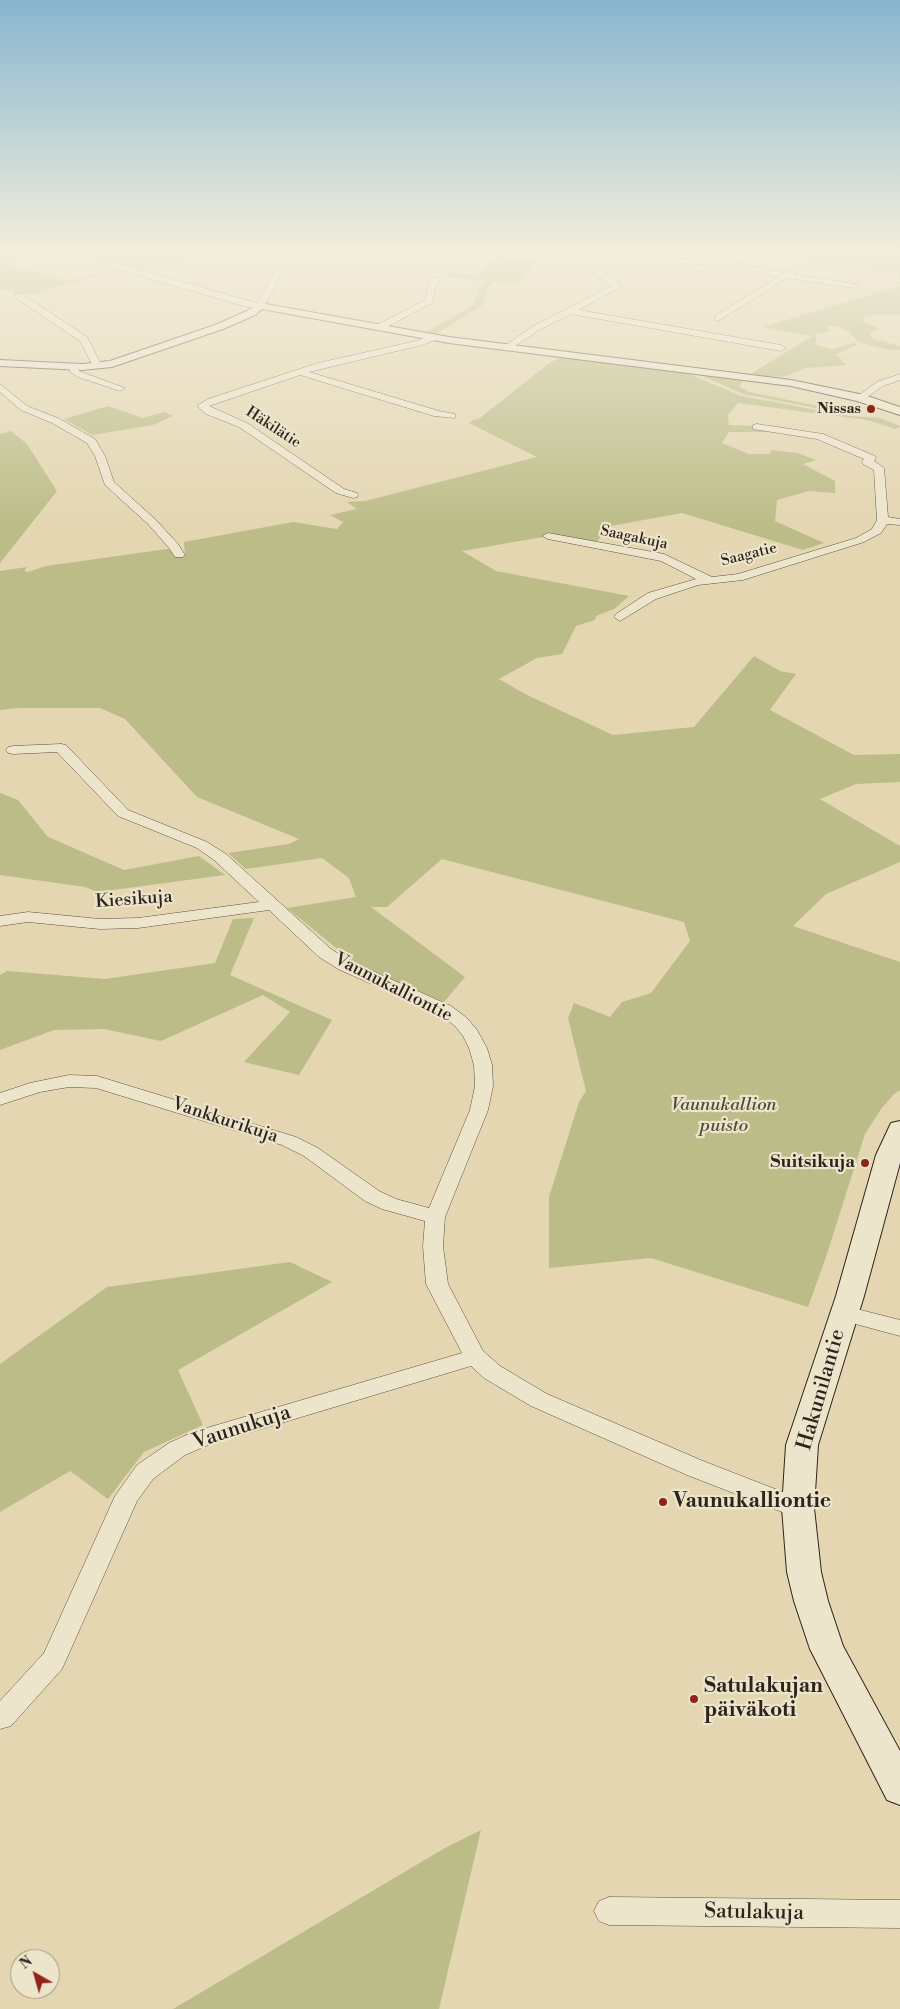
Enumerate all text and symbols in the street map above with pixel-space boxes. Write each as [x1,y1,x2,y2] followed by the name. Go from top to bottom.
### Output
[817,400,861,418] place label: Nissas
[865,403,877,415] marker: Nissas
[242,404,304,452] street label: Häkilätie
[599,522,669,554] street label: Saagakuja
[719,539,779,571] street label: Saagatie
[95,887,173,913] street label: Kiesikuja
[330,949,456,1027] street label: Vaunukalliontie
[169,1094,281,1148] street label: Vankkurikuja
[671,1095,777,1138] park label: Vaunukallion puisto
[770,1152,855,1174] place label: Suitsikuja
[859,1157,871,1169] marker: Suitsikuja
[793,1327,851,1453] street label: Hakunilantie
[190,1400,294,1456] street label: Vaunukuja
[673,1489,831,1515] place label: Vaunukalliontie
[657,1496,669,1508] marker: Vaunukalliontie
[704,1674,823,1724] place label: Satulakujan päiväkoti
[688,1693,700,1705] marker: Satulakujan päiväkoti
[704,1900,804,1926] street label: Satulakuja
[10,1949,60,1999] north arrow
[16,1952,36,1973] text: N

